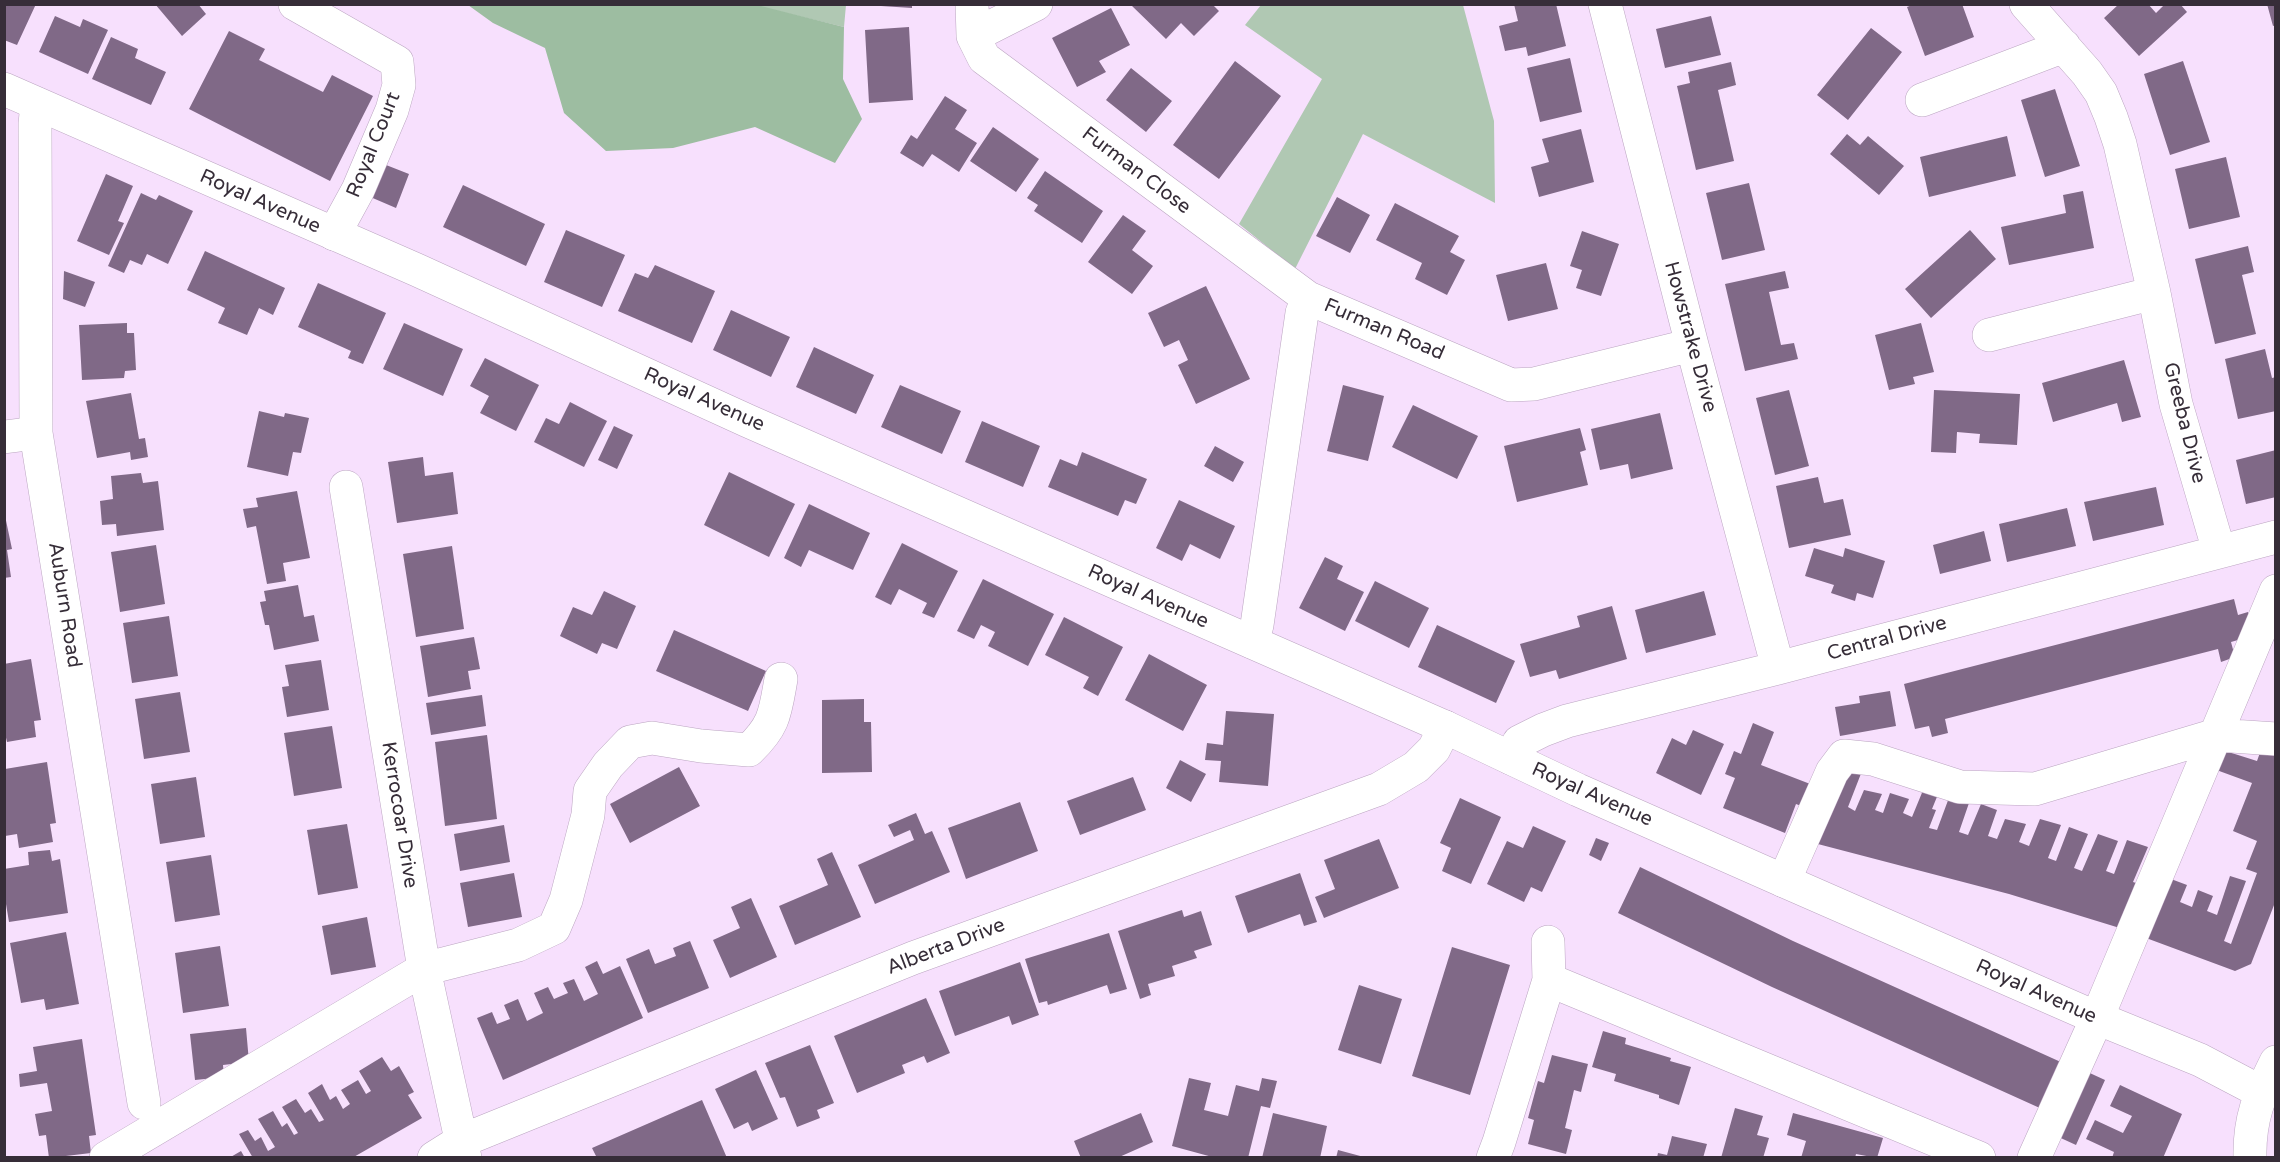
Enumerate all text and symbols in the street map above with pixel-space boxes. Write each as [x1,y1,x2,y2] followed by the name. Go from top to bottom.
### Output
[342,89,406,201] street label: Royal Court
[1077,122,1195,220] street label: Furman Close
[196,165,324,239] street label: Royal Avenue
[1658,259,1722,415] street label: Howstrake Drive
[1320,294,1448,366] street label: Furman Road
[2157,360,2211,486] street label: Greeba Drive
[640,363,768,437] street label: Royal Avenue
[42,540,86,670] street label: Auburn Road
[1084,560,1212,634] street label: Royal Avenue
[1825,612,1949,666] street label: Central Drive
[376,740,422,890] street label: Kerrocoar Drive
[1528,758,1656,832] street label: Royal Avenue
[883,913,1009,981] street label: Alberta Drive
[1972,955,2100,1029] street label: Royal Avenue

